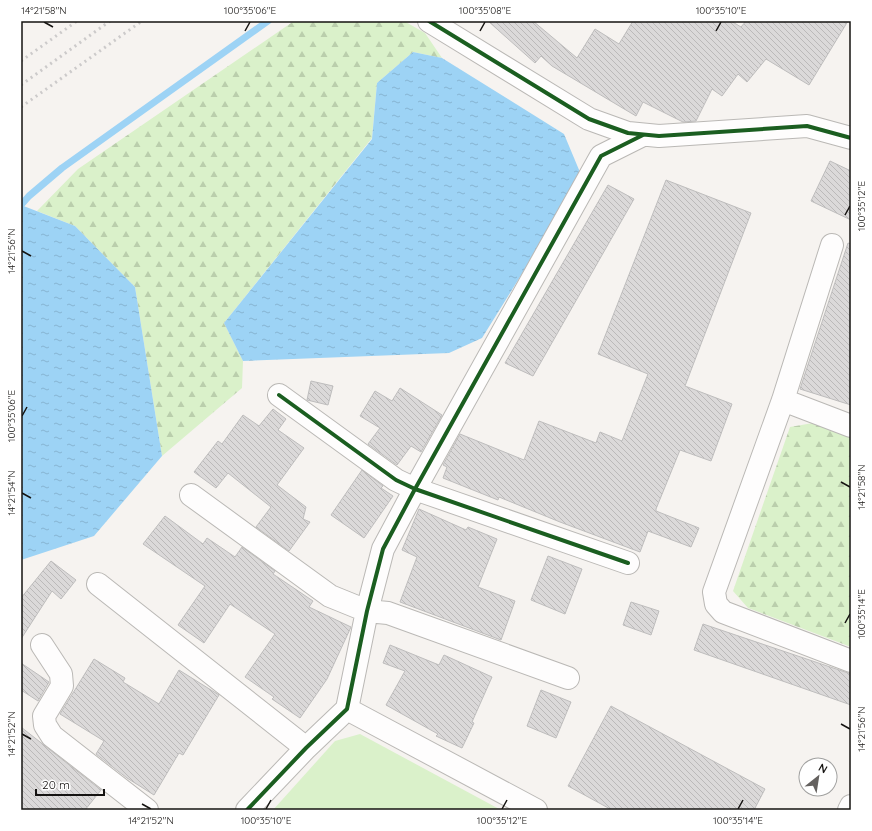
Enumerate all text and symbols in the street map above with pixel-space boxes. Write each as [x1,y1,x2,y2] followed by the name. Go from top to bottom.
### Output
[21,4,67,17] text: 14°21'58"N
[224,4,277,17] text: 100°35'06"E
[459,4,512,17] text: 100°35'08"E
[696,4,747,17] text: 100°35'10"E
[855,181,868,231] text: 100°35'12"E
[5,228,18,274] text: 14°21'56"N
[5,389,18,442] text: 100°35'06"E
[855,464,868,510] text: 14°21'58"N
[5,470,18,516] text: 14°21'54"N
[855,589,868,639] text: 100°35'14"E
[855,706,868,752] text: 14°21'56"N
[5,711,18,757] text: 14°21'52"N
[798,757,838,797] north arrow
[816,760,830,776] text: N
[36,771,104,797] scale bar
[42,777,70,792] text: 20 m
[128,814,174,827] text: 14°21'52"N
[241,814,292,827] text: 100°35'10"E
[477,814,527,827] text: 100°35'12"E
[713,814,763,827] text: 100°35'14"E

